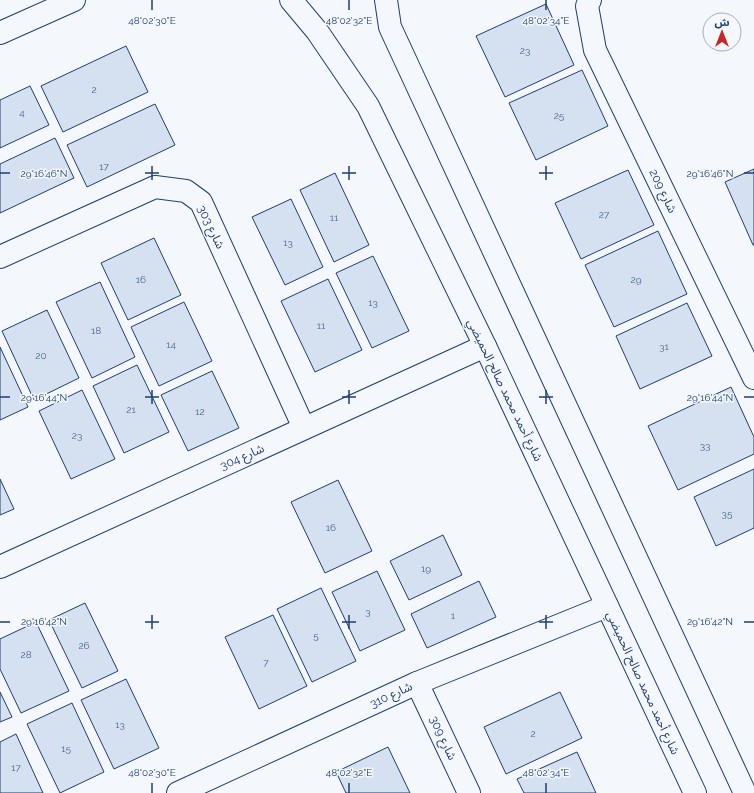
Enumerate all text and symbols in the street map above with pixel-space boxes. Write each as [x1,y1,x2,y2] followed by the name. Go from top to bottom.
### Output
[702,12,742,52] north arrow
[128,15,176,26] text: 48°02'30"E
[326,15,372,26] text: 48°02'32"E
[523,15,569,26] text: 48°02'34"E
[714,16,730,29] text: ش
[520,45,530,56] house number: 23
[91,84,97,95] house number: 2
[19,107,25,118] house number: 4
[554,110,565,121] house number: 25
[99,161,109,172] house number: 17
[645,167,680,216] street label: شارع 209
[20,168,68,179] text: 29°16'46"N
[686,168,734,179] text: 29°16'46"N
[193,203,228,252] street label: شارع 303
[599,209,610,220] house number: 27
[330,212,339,223] house number: 11
[283,237,293,248] house number: 13
[136,274,146,285] house number: 16
[630,274,642,285] house number: 29
[368,297,378,308] house number: 13
[462,316,546,465] street label: شارع أحمد محمد صالح الحميضي
[317,320,326,331] house number: 11
[91,325,101,336] house number: 18
[166,339,176,350] house number: 14
[659,341,670,352] house number: 31
[35,350,47,361] house number: 20
[21,392,67,403] text: 29°16'44"N
[687,392,733,403] text: 29°16'44"N
[126,404,136,415] house number: 21
[195,406,205,417] house number: 12
[72,430,82,441] house number: 23
[700,440,710,451] house number: 33
[218,441,267,475] street label: شارع 304
[722,508,733,519] house number: 35
[326,522,336,533] house number: 16
[421,563,431,574] house number: 19
[365,606,371,617] house number: 3
[601,609,683,758] street label: شارع أحمد محمد صالح الحميضي
[451,610,456,621] house number: 1
[21,616,67,627] text: 29°16'42"N
[687,616,733,627] text: 29°16'42"N
[313,630,319,641] house number: 5
[78,640,90,651] house number: 26
[20,649,32,660] house number: 28
[263,657,269,668] house number: 7
[367,679,415,713] street label: شارع 310
[425,714,459,763] street label: شارع 309
[115,719,125,730] house number: 13
[530,728,536,739] house number: 2
[61,743,71,754] house number: 15
[11,762,21,773] house number: 17
[128,767,176,778] text: 48°02'30"E
[326,767,372,778] text: 48°02'32"E
[523,767,569,778] text: 48°02'34"E

